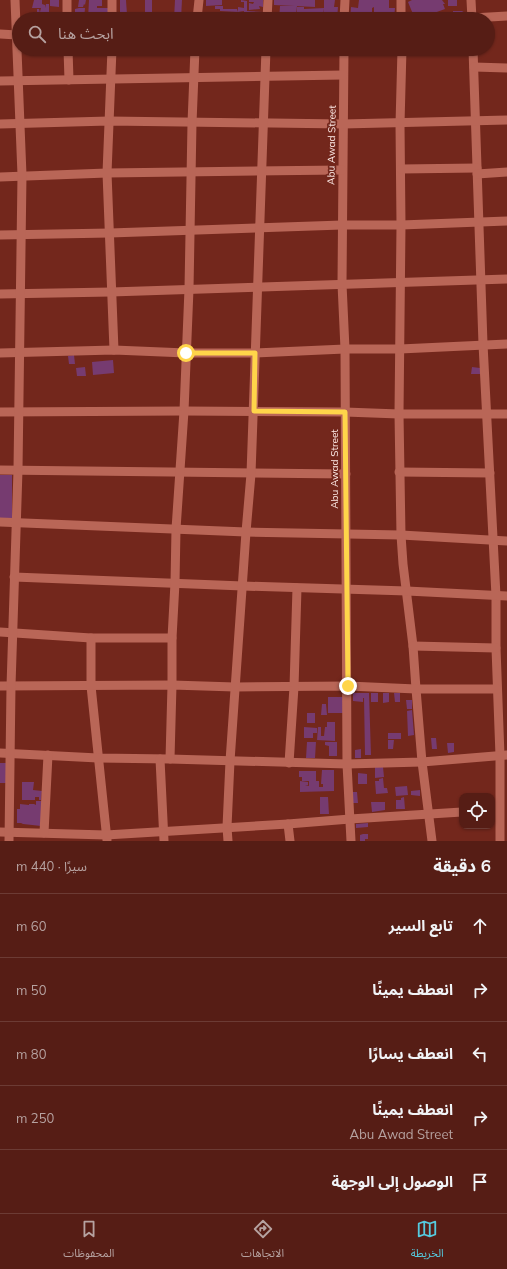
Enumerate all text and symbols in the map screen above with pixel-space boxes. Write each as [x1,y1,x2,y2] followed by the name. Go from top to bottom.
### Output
[12,12,495,56] search box
[26,23,48,45] icon: search
[58,24,114,43] text: ابحث هنا
[324,105,339,185] street label: Abu Awad Street
[177,344,195,362] route start
[328,429,341,509] street label: Abu Awad Street
[339,677,357,695] route end
[459,793,495,829] map controls
[459,793,495,829] button: locate
[433,855,491,876] text: 6 دقيقة
[16,858,87,874] text: سيرًا · 440 m
[469,915,491,937] icon: ahead
[389,916,453,935] text: تابع السير
[16,918,46,934] text: 60 m
[469,979,491,1001] icon: right
[372,980,453,999] text: انعطف يمينًا
[16,982,46,998] text: 50 m
[469,1043,491,1065] icon: left
[368,1044,453,1063] text: انعطف يسارًا
[16,1046,46,1062] text: 80 m
[372,1100,453,1119] text: انعطف يمينًا
[469,1107,491,1129] icon: right
[16,1110,54,1126] text: 250 m
[349,1126,453,1142] text: Abu Awad Street
[469,1171,491,1193] icon: arrive
[332,1172,453,1191] text: الوصول إلى الوجهة
[63,1218,114,1265] tab: المحفوظات
[241,1218,284,1265] tab: الاتجاهات
[411,1218,444,1265] tab: الخريطة

